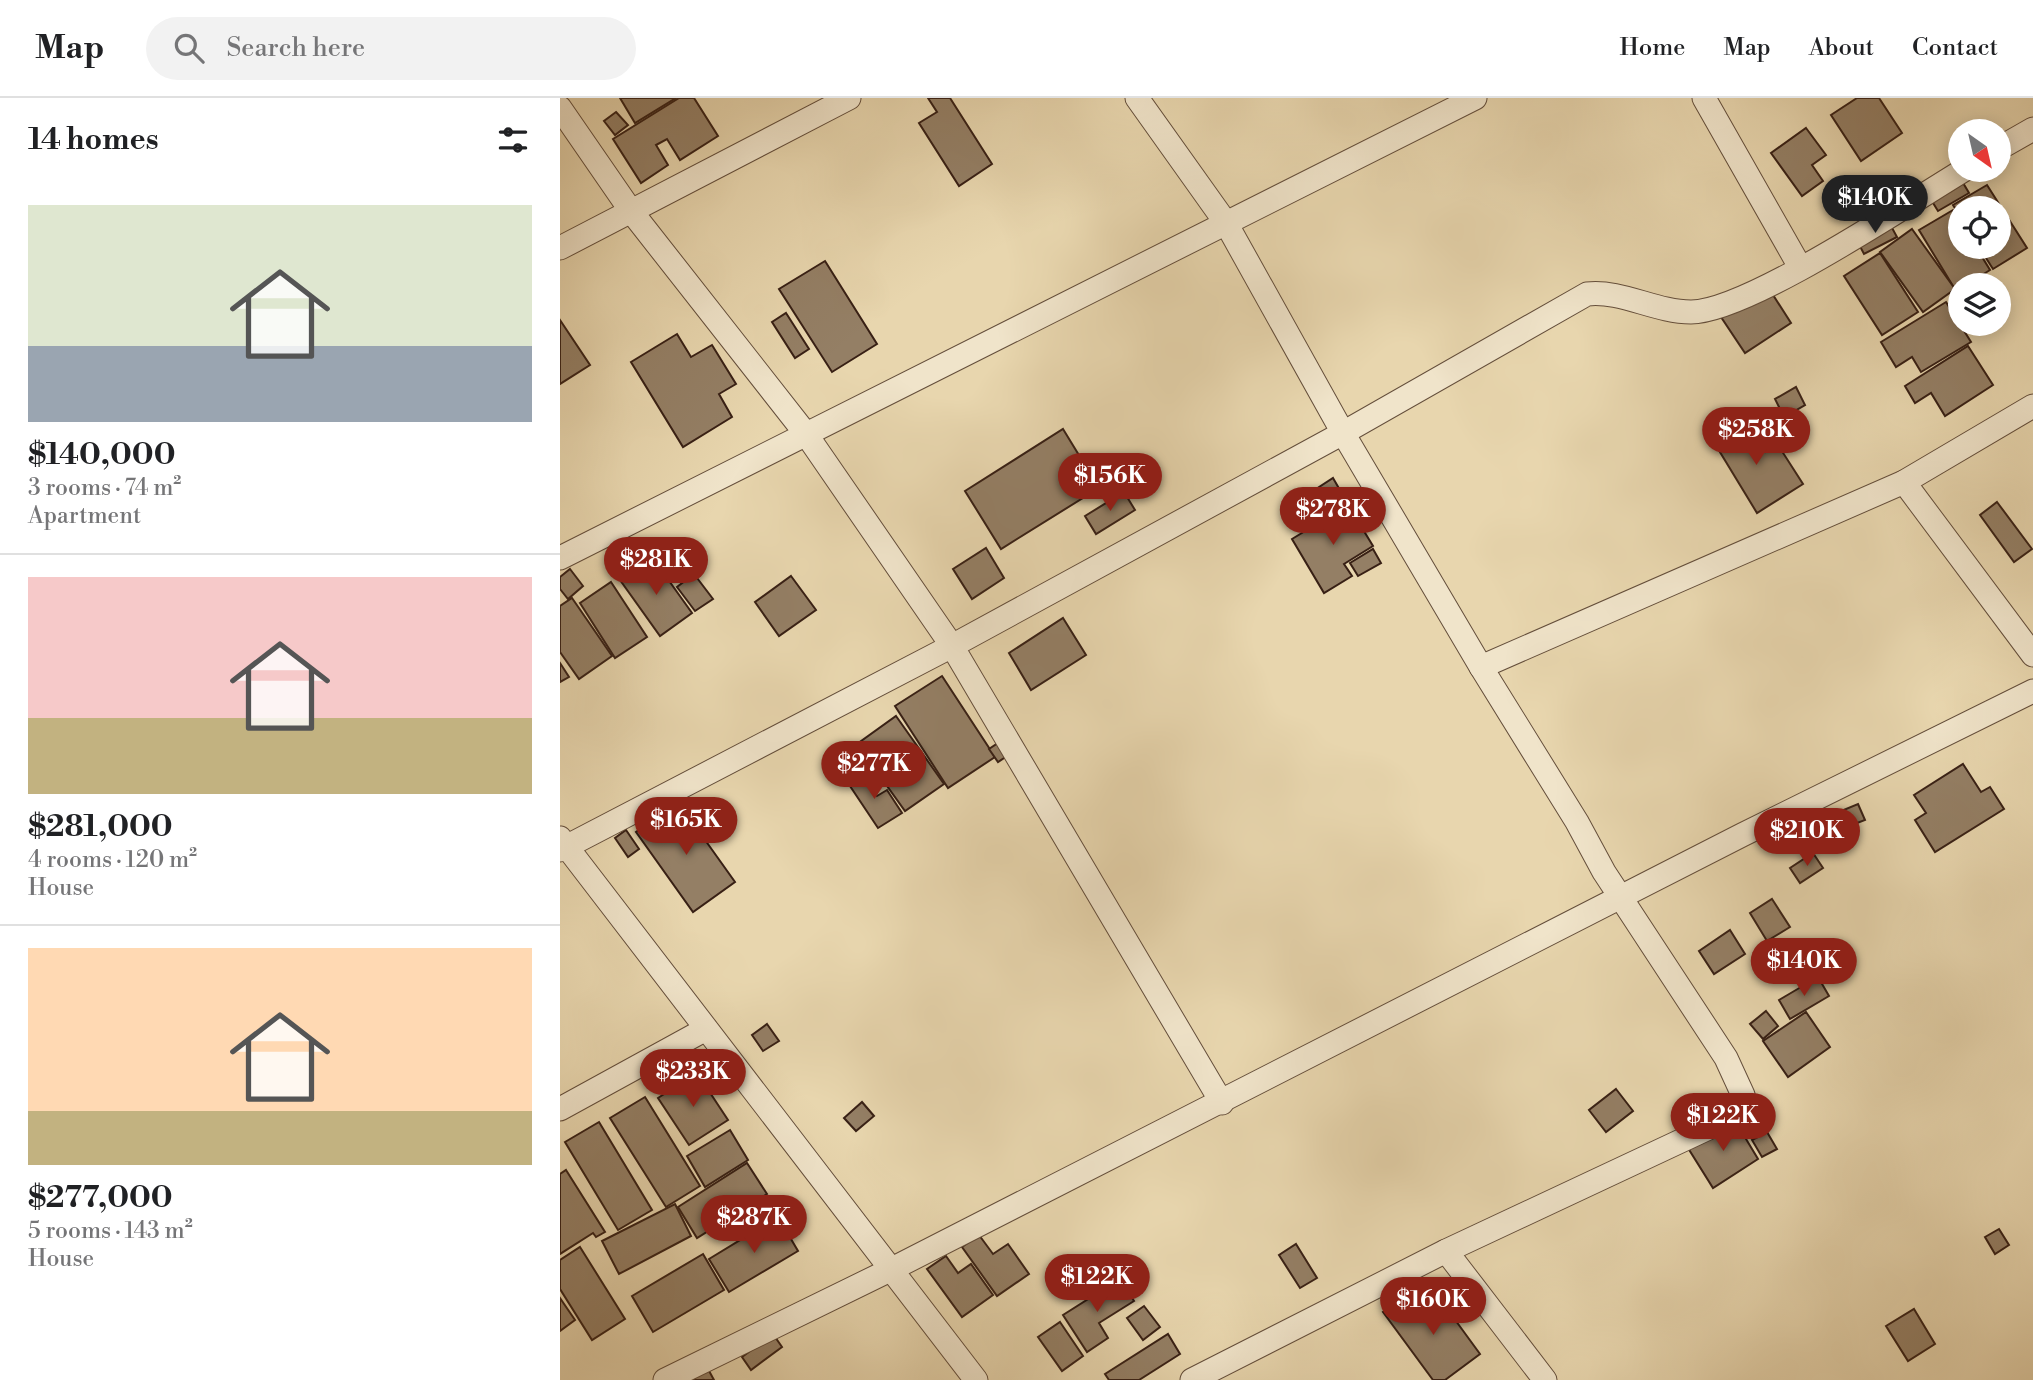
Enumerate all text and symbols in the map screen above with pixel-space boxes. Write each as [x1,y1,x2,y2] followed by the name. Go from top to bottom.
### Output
[146,17,636,80] search box
[35,28,104,69] text: Map
[170,29,208,67] icon: search
[226,32,365,64] text: Search here
[1620,33,1685,63] text: Home
[1723,33,1771,63] text: Map
[1809,33,1874,63] text: About
[1912,33,1998,63] text: Contact
[1948,119,2011,182] north arrow
[1948,119,2011,336] map controls
[28,121,159,159] text: 14 homes
[494,121,532,159] icon: filters
[1826,176,1924,235] pin: $140K
[1838,184,1912,212] text: $140K
[1948,196,2011,259] button: locate
[217,251,343,377] icon: home
[1948,273,2011,336] button: layers
[1707,408,1805,467] pin: $258K
[1718,416,1794,444] text: $258K
[28,436,175,474] text: $140,000
[1061,454,1159,513] pin: $156K
[1074,462,1146,490] text: $156K
[28,474,181,502] text: 3 rooms · 74 m²
[1284,488,1382,547] pin: $278K
[1296,496,1370,524] text: $278K
[28,502,141,530] text: Apartment
[607,538,705,597] pin: $281K
[620,546,692,574] text: $281K
[217,623,343,749] icon: home
[825,742,923,801] pin: $277K
[837,750,911,778] text: $277K
[637,798,735,857] pin: $165K
[650,806,722,834] text: $165K
[28,808,173,846] text: $281,000
[1758,808,1856,868] pin: $210K
[1770,817,1844,845] text: $210K
[28,846,197,874] text: 4 rooms · 120 m²
[28,874,94,902] text: House
[1755,939,1853,998] pin: $140K
[1767,947,1841,975] text: $140K
[217,994,343,1120] icon: home
[644,1049,742,1109] pin: $233K
[656,1058,730,1086] text: $233K
[1674,1094,1772,1153] pin: $122K
[1687,1102,1759,1130] text: $122K
[28,1179,173,1217] text: $277,000
[705,1196,803,1255] pin: $287K
[717,1204,791,1232] text: $287K
[28,1217,193,1245] text: 5 rooms · 143 m²
[28,1245,94,1273] text: House
[1048,1254,1146,1314] pin: $122K
[1061,1263,1133,1291] text: $122K
[1384,1278,1482,1337] pin: $160K
[1396,1286,1470,1314] text: $160K

